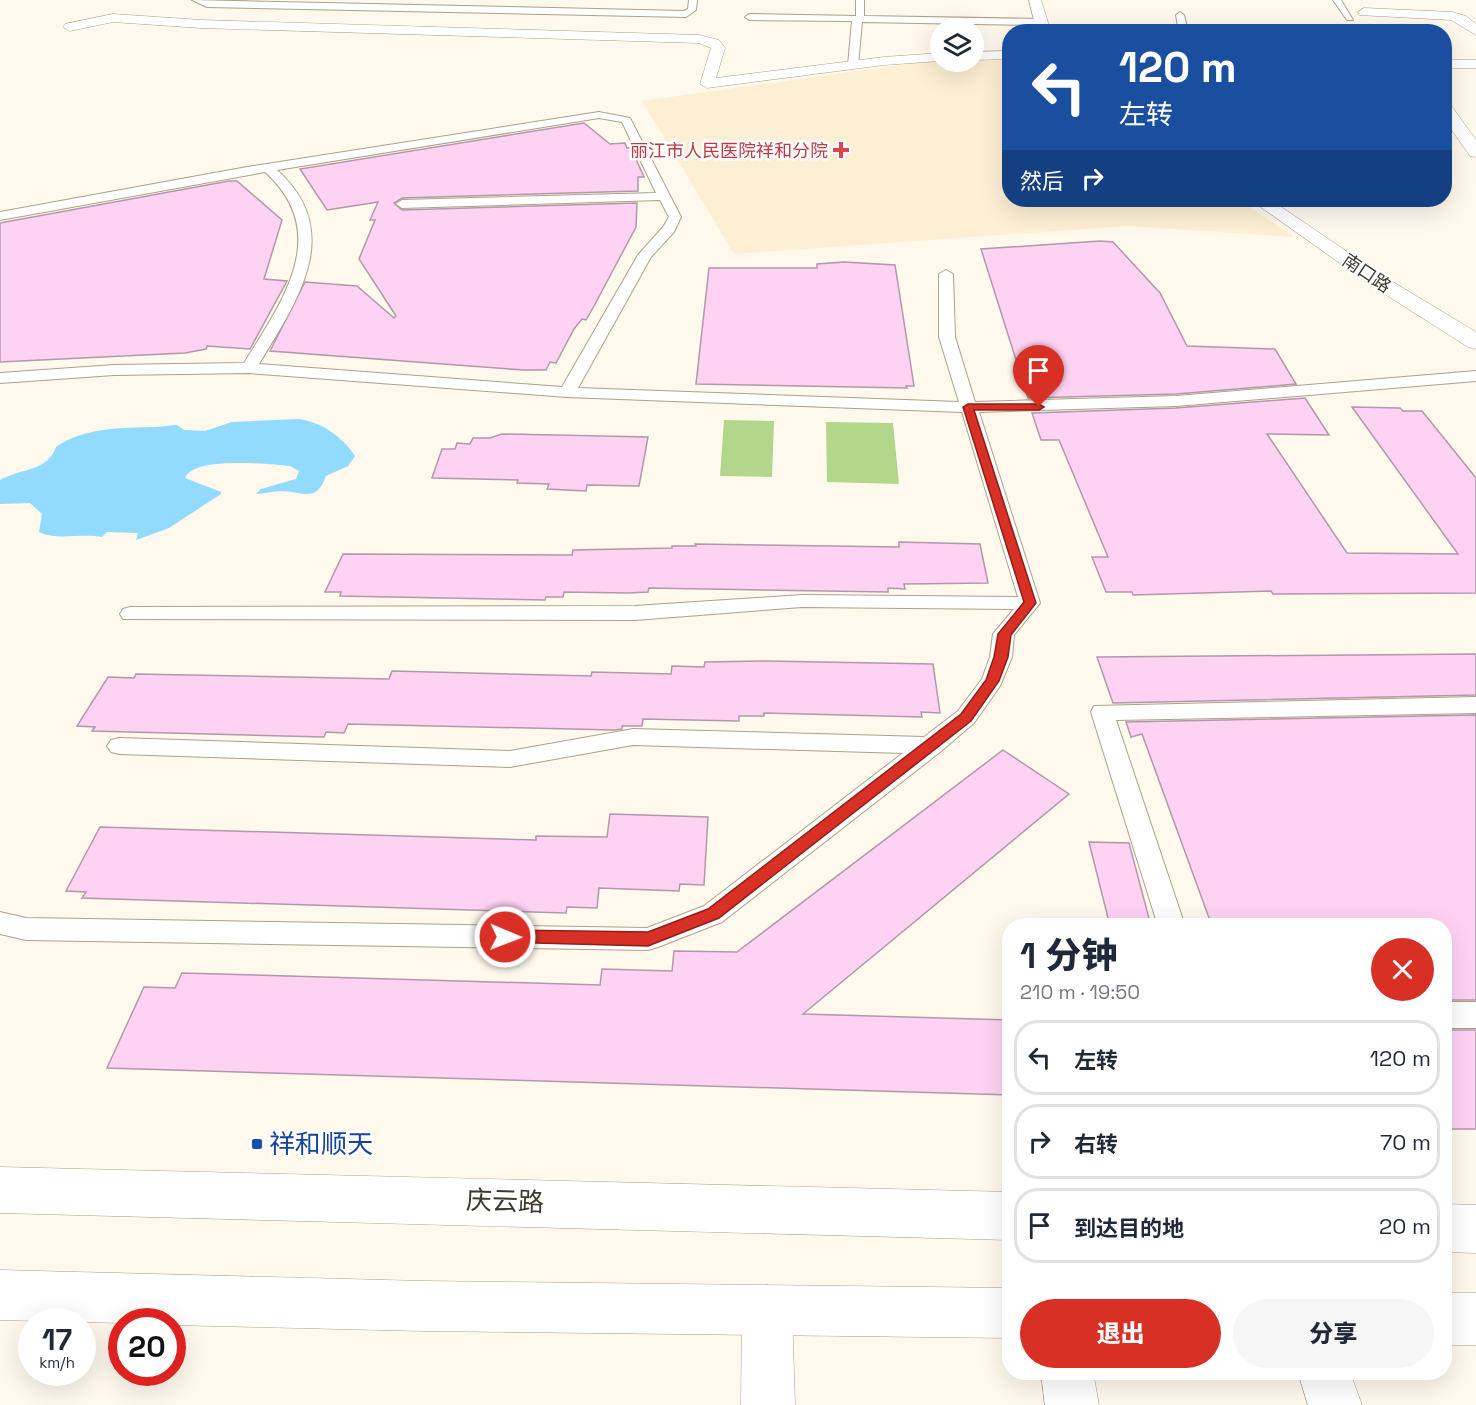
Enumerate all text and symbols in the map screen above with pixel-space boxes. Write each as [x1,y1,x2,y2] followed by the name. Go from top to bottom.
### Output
[930,18,984,72] map controls
[930,18,984,72] button: layers
[1119,41,1237,94] text: 120 m
[1020,48,1098,126] icon: left
[1119,97,1173,132] text: 左转
[630,139,828,162] place label: 丽江市人民医院祥和分院
[832,141,850,159] marker: 丽江市人民医院祥和分院
[1076,162,1109,195] icon: right
[1020,167,1064,195] text: 然后
[1338,248,1396,298] street label: 南口路
[1013,345,1064,407] pin
[1022,354,1055,387] icon: arrive
[473,905,537,969] position arrow
[1020,933,1117,979] text: 1 分钟
[1371,938,1434,1001] button: close
[1020,979,1140,1005] text: 210 m · 19:50
[1023,1041,1056,1074] icon: left
[1370,1044,1431,1072] text: 120 m
[1074,1046,1118,1074] text: 左转
[1023,1125,1056,1158] icon: right
[269,1127,373,1161] place label: 祥和顺天
[1380,1128,1431,1156] text: 70 m
[1074,1130,1118,1158] text: 右转
[250,1137,264,1151] marker: 祥和顺天
[465,1183,545,1219] street label: 庆云路
[1023,1209,1056,1242] icon: arrive
[1379,1212,1431,1240] text: 20 m
[1074,1214,1184,1242] text: 到达目的地
[1020,1299,1221,1368] button: 退出
[1233,1299,1434,1368] button: 分享
[108,1308,186,1386] speed limit sign: 20
[42,1320,72,1359] text: 17
[39,1353,75,1372] text: km/h

